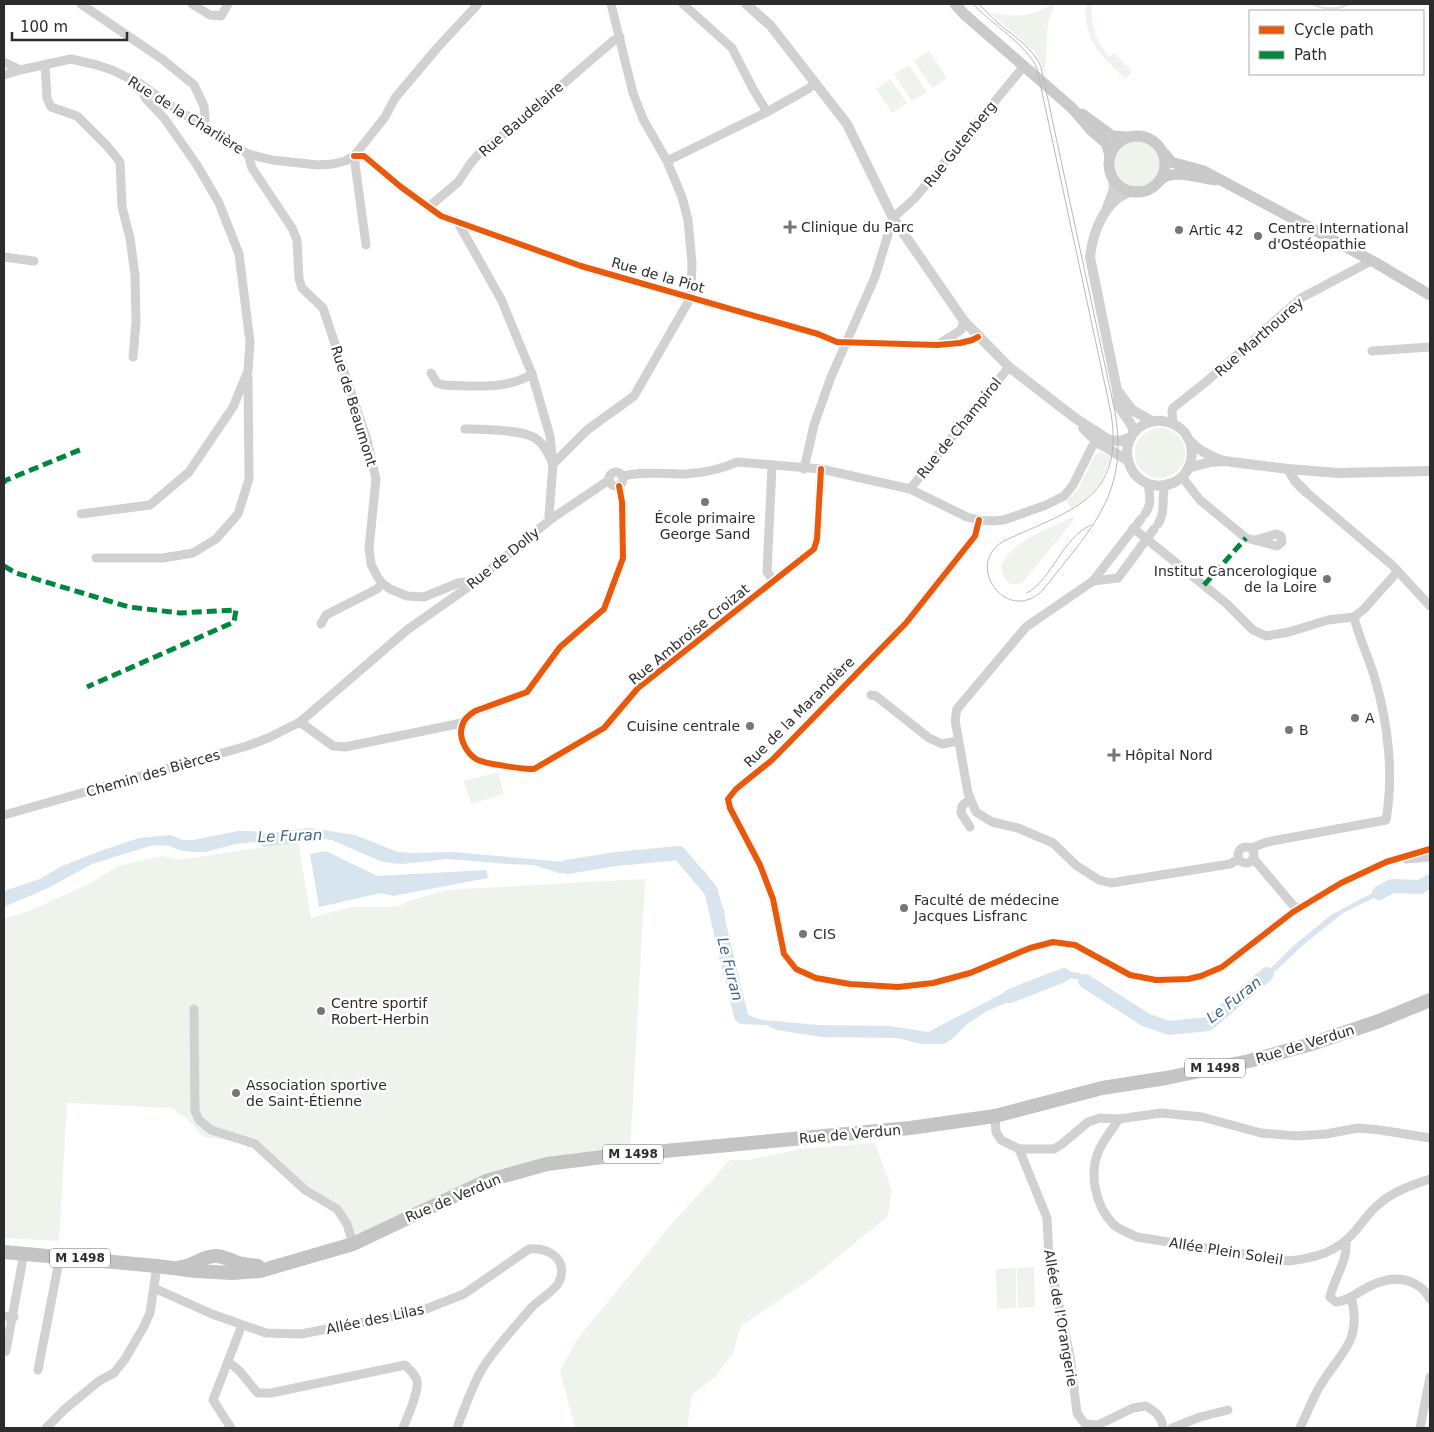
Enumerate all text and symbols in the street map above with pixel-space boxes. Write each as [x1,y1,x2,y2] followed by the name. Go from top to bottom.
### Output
[12,10,128,42] scale bar
[1249,10,1424,75] legend
[20,18,68,36] text: 100 m
[1294,21,1374,39] text: Cycle path
[1294,46,1327,64] text: Path
[125,73,247,157] street label: Rue de la Charlière
[476,78,566,160] street label: Rue Baudelaire
[921,98,999,190] street label: Rue Gutenberg
[801,219,914,235] place label: Clinique du Parc
[783,220,797,234] marker: Clinique du Parc
[1268,220,1409,252] place label: Centre International d'Ostéopathie
[1189,222,1244,238] place label: Artic 42
[1173,224,1185,236] marker: Artic 42
[1252,230,1264,242] marker: Centre International d'Ostéopathie
[610,254,707,296] street label: Rue de la Piot
[1212,294,1306,380] street label: Rue Marthourey
[328,344,380,469] street label: Rue de Beaumont
[914,375,1004,481] street label: Rue de Champirol
[699,496,711,508] marker: École primaire George Sand
[655,510,755,542] place label: École primaire George Sand
[464,524,542,592] street label: Rue de Dolly
[1154,563,1317,595] place label: Institut Cancerologique de la Loire
[1321,573,1333,585] marker: Institut Cancerologique de la Loire
[625,580,753,688] street label: Rue Ambroise Croizat
[741,654,857,770] street label: Rue de la Marandière
[1365,710,1375,726] place label: A
[1349,712,1361,724] marker: A
[627,718,740,734] place label: Cuisine centrale
[744,720,756,732] marker: Cuisine centrale
[1299,722,1309,738] place label: B
[1283,724,1295,736] marker: B
[84,746,222,800] street label: Chemin des Bièrces
[1125,747,1213,763] place label: Hôpital Nord
[1107,748,1121,762] marker: Hôpital Nord
[257,826,323,846] water label: Le Furan
[913,892,1059,924] place label: Faculté de médecine Jacques Lisfranc
[898,902,910,914] marker: Faculté de médecine Jacques Lisfranc
[813,926,836,942] place label: CIS
[797,928,809,940] marker: CIS
[713,935,747,1003] water label: Le Furan
[1203,973,1265,1027] water label: Le Furan
[331,995,429,1027] place label: Centre sportif Robert-Herbin
[315,1005,327,1017] marker: Centre sportif Robert-Herbin
[1254,1021,1356,1067] street label: Rue de Verdun
[1185,1058,1245,1078] road number: M 1498
[246,1077,387,1109] place label: Association sportive de Saint-Étienne
[230,1087,242,1099] marker: Association sportive de Saint-Étienne
[798,1122,902,1146] street label: Rue de Verdun
[603,1144,663,1164] road number: M 1498
[403,1171,503,1225] street label: Rue de Verdun
[1168,1234,1284,1268] street label: Allée Plein Soleil
[50,1248,110,1268] road number: M 1498
[1041,1248,1081,1388] street label: Allée de l'Orangerie
[325,1301,425,1337] street label: Allée des Lilas

